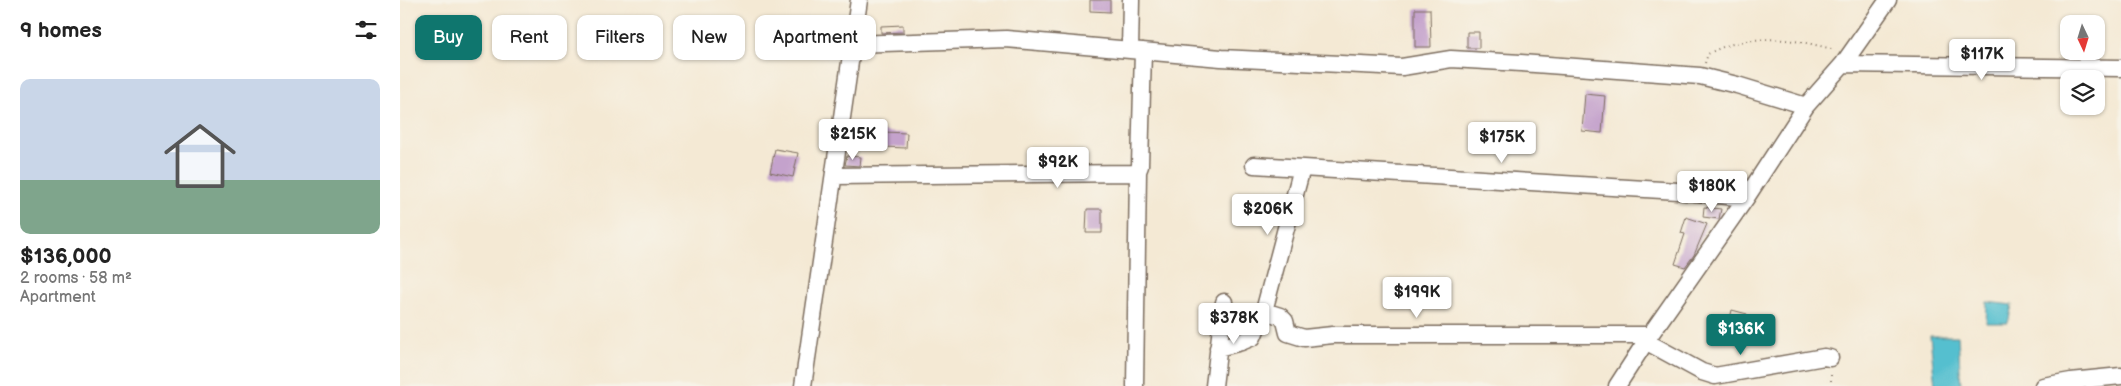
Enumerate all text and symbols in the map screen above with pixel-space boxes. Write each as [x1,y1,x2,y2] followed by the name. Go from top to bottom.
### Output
[415,15,482,60] chip: Buy
[492,15,567,60] chip: Rent
[577,15,663,60] chip: Filters
[673,15,745,60] chip: New
[755,15,876,60] chip: Apartment
[2060,15,2105,60] north arrow
[2060,15,2105,115] map controls
[352,16,380,44] icon: filters
[20,18,102,43] text: 9 homes
[1947,38,2017,81] pin: $117K
[1960,45,2004,64] text: $117K
[2060,70,2105,115] button: layers
[155,111,245,201] icon: home
[818,119,888,161] pin: $215K
[1467,121,1537,164] pin: $175K
[830,125,876,144] text: $215K
[1479,128,1525,147] text: $175K
[1028,146,1088,189] pin: $92K
[1038,153,1078,172] text: $92K
[1677,170,1747,213] pin: $180K
[1688,177,1736,196] text: $180K
[1233,194,1303,236] pin: $206K
[1243,200,1293,219] text: $206K
[20,244,112,269] text: $136,000
[20,269,132,288] text: 2 rooms · 58 m²
[1382,276,1452,319] pin: $199K
[1394,283,1440,302] text: $199K
[20,288,96,307] text: Apartment
[1199,302,1269,345] pin: $378K
[1209,309,1259,328] text: $378K
[1706,314,1776,356] pin: $136K
[1717,320,1765,339] text: $136K

